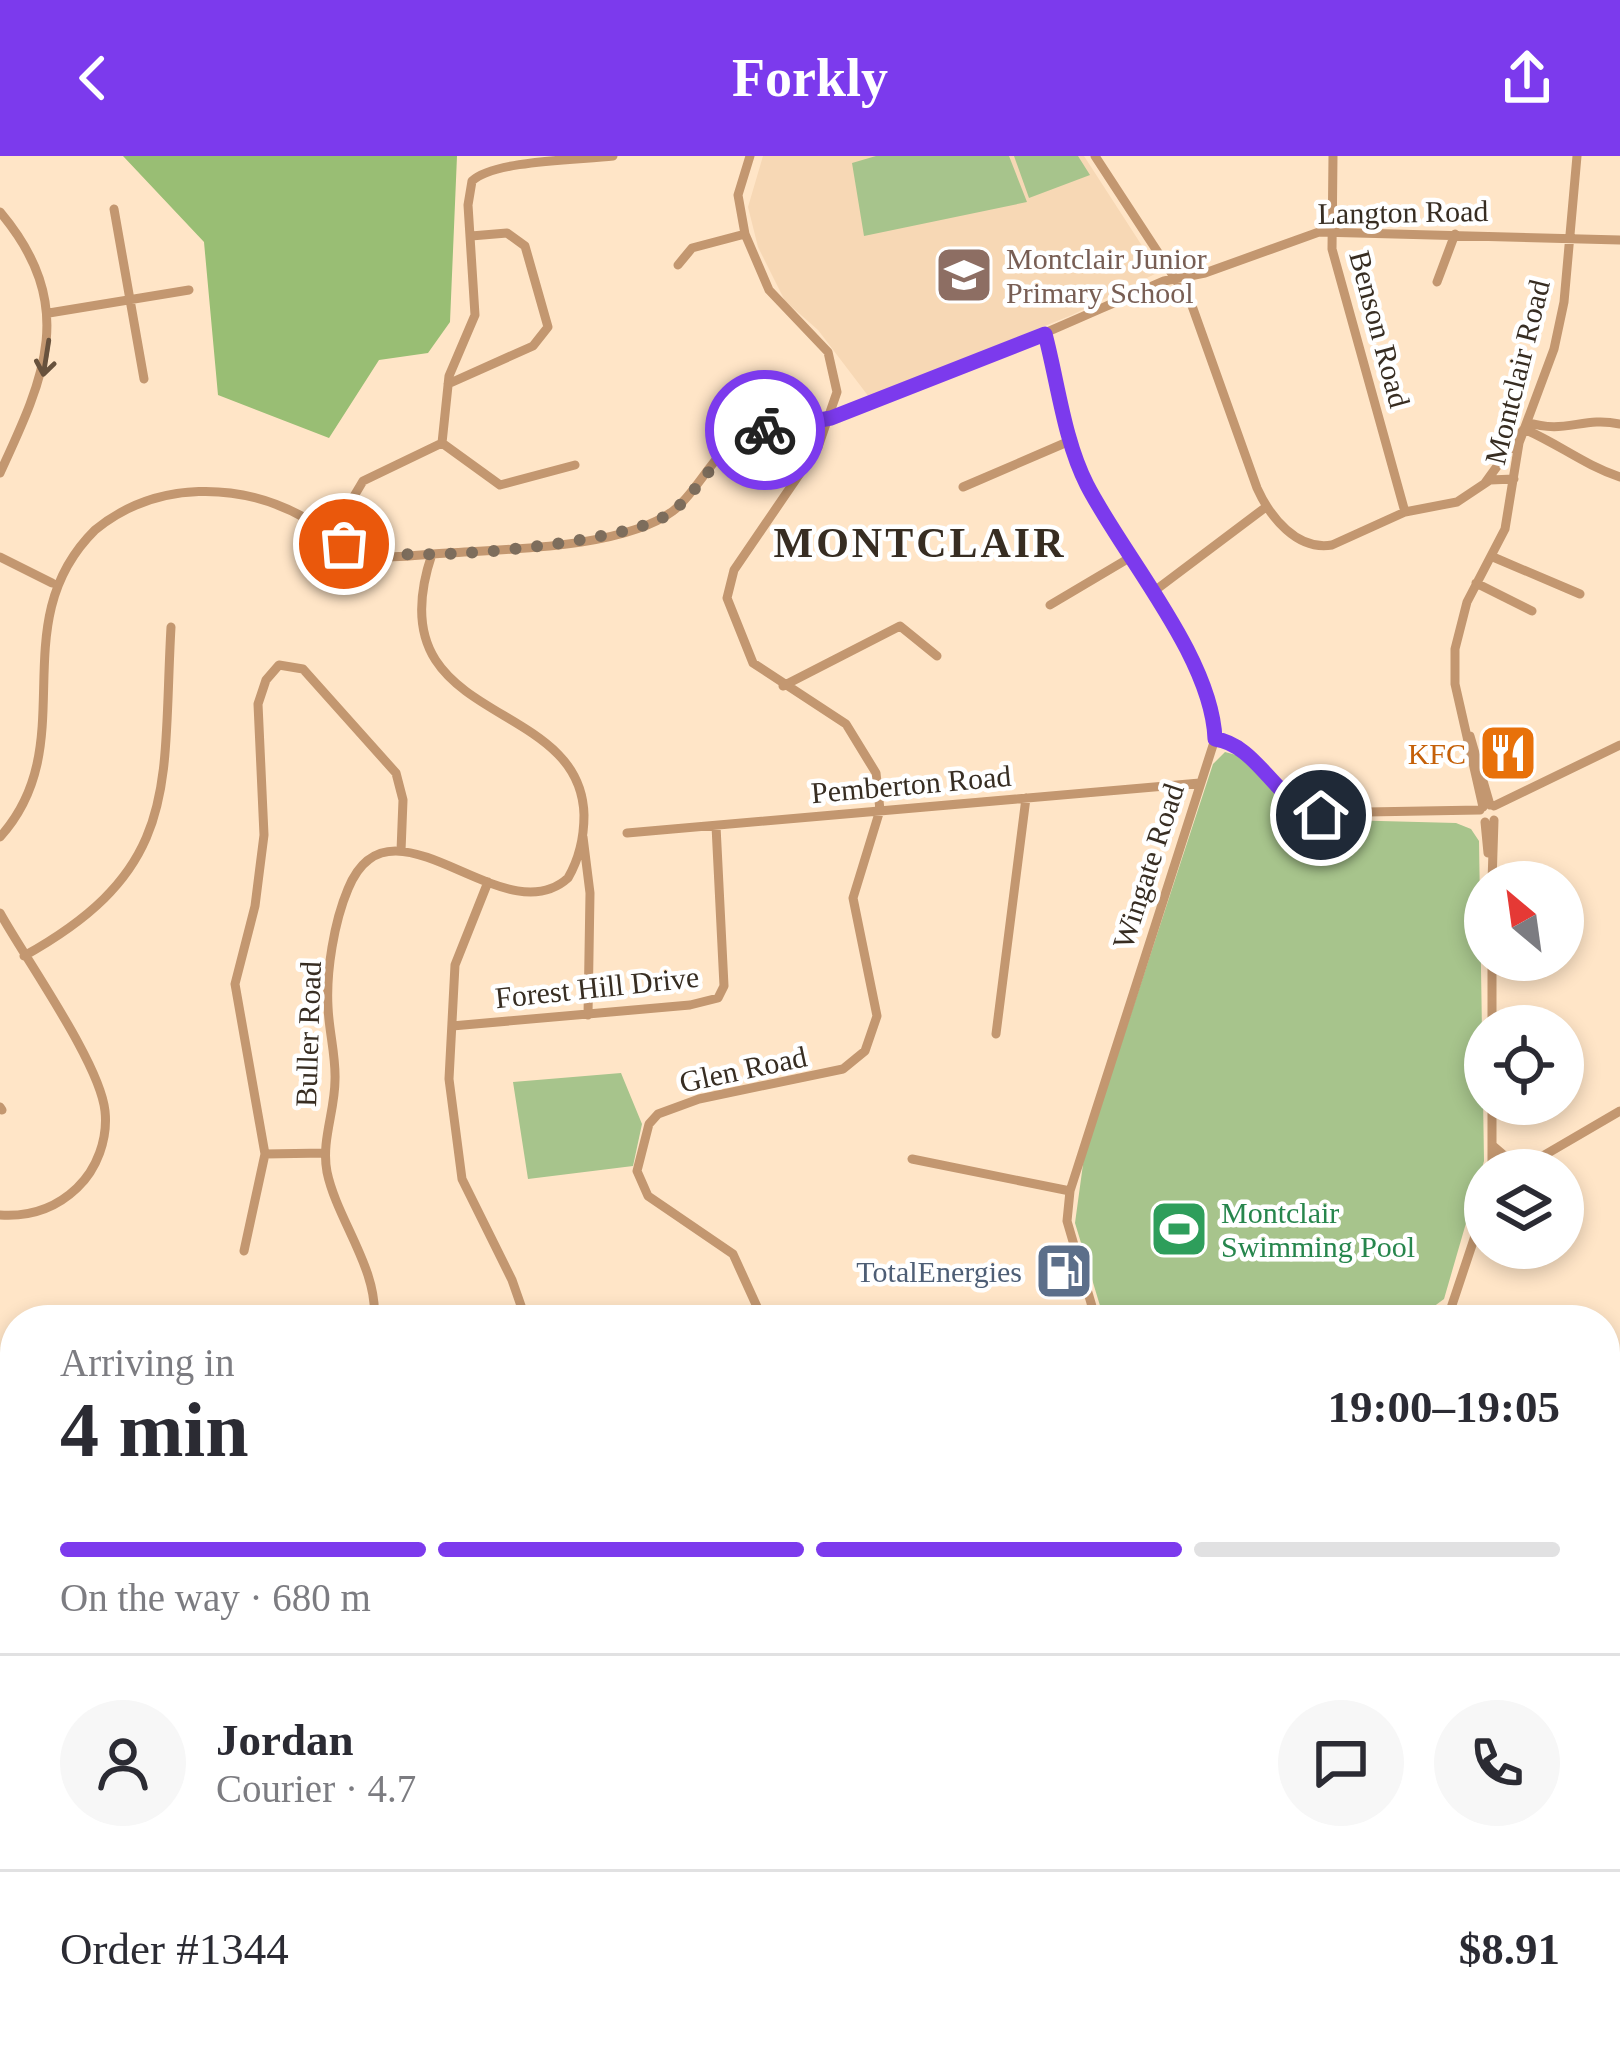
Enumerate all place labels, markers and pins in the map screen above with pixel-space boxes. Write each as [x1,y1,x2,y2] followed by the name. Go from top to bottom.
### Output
[1006,242,1207,309] place label: Montclair Junior Primary School
[933,244,995,306] school or university icon: Montclair Junior Primary School
[293,493,395,595] pin
[1477,722,1539,784] restaurant icon: KFC
[1408,737,1466,770] place label: KFC
[1270,764,1372,866] pin
[1221,1196,1415,1263] place label: Montclair Swimming Pool
[1148,1198,1210,1260] sports icon: Montclair Swimming Pool
[1033,1240,1095,1302] fuel station icon: TotalEnergies
[856,1255,1022,1288] place label: TotalEnergies

